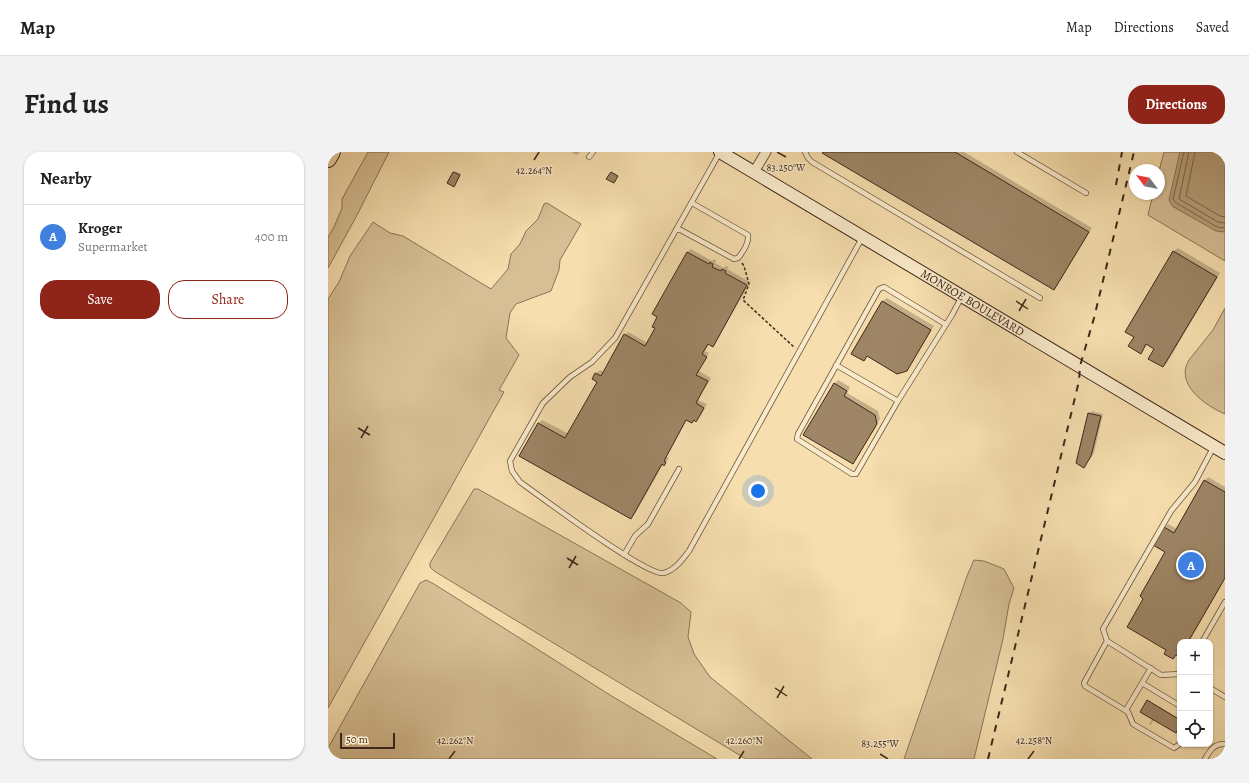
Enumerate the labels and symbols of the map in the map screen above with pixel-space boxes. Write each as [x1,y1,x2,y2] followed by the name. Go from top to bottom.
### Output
[767,161,806,174] text: 83.250°W
[516,164,552,177] text: 42.264°N
[1129,164,1165,200] north arrow
[918,265,1027,340] street label: MONROE BOULEVARD
[748,481,768,501] your location
[1178,550,1204,580] pin: A
[340,731,395,750] scale bar
[437,734,473,747] text: 42.262°N
[725,734,763,747] text: 42.260°N
[1016,734,1052,747] text: 42.258°N
[861,737,900,750] text: 83.255°W

